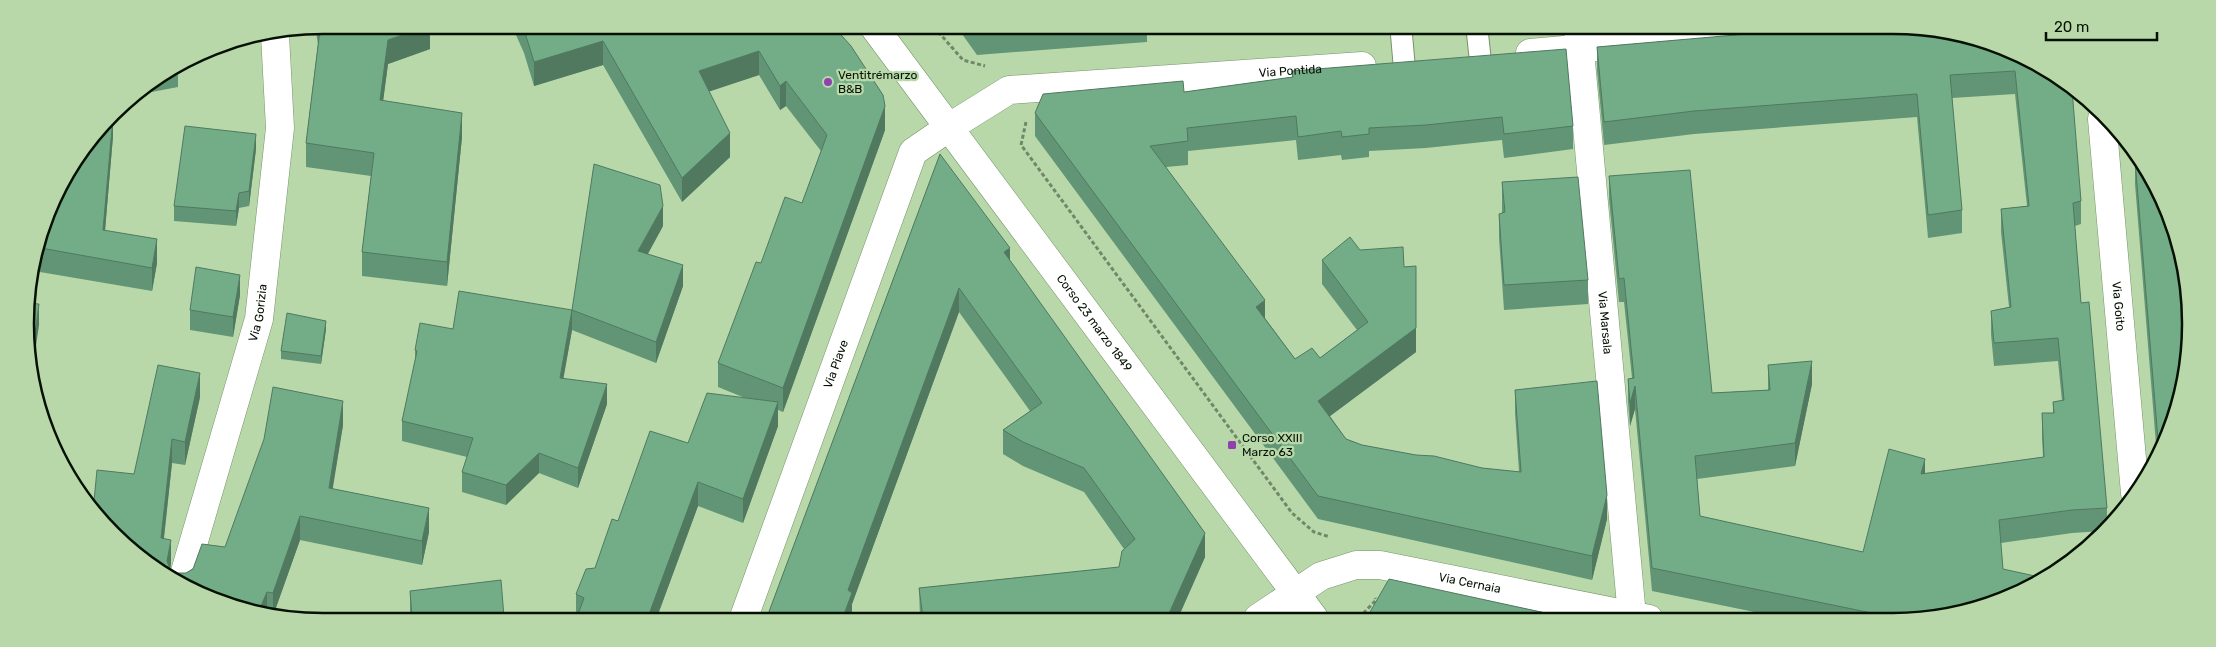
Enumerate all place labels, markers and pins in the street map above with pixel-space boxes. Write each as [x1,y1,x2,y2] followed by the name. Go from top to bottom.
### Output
[838,68,917,96] place label: Ventitrémarzo B&B
[822,76,834,88] marker: Ventitrémarzo B&B
[1242,431,1302,459] place label: Corso XXIII Marzo 63
[1226,439,1238,451] marker: Corso XXIII Marzo 63

